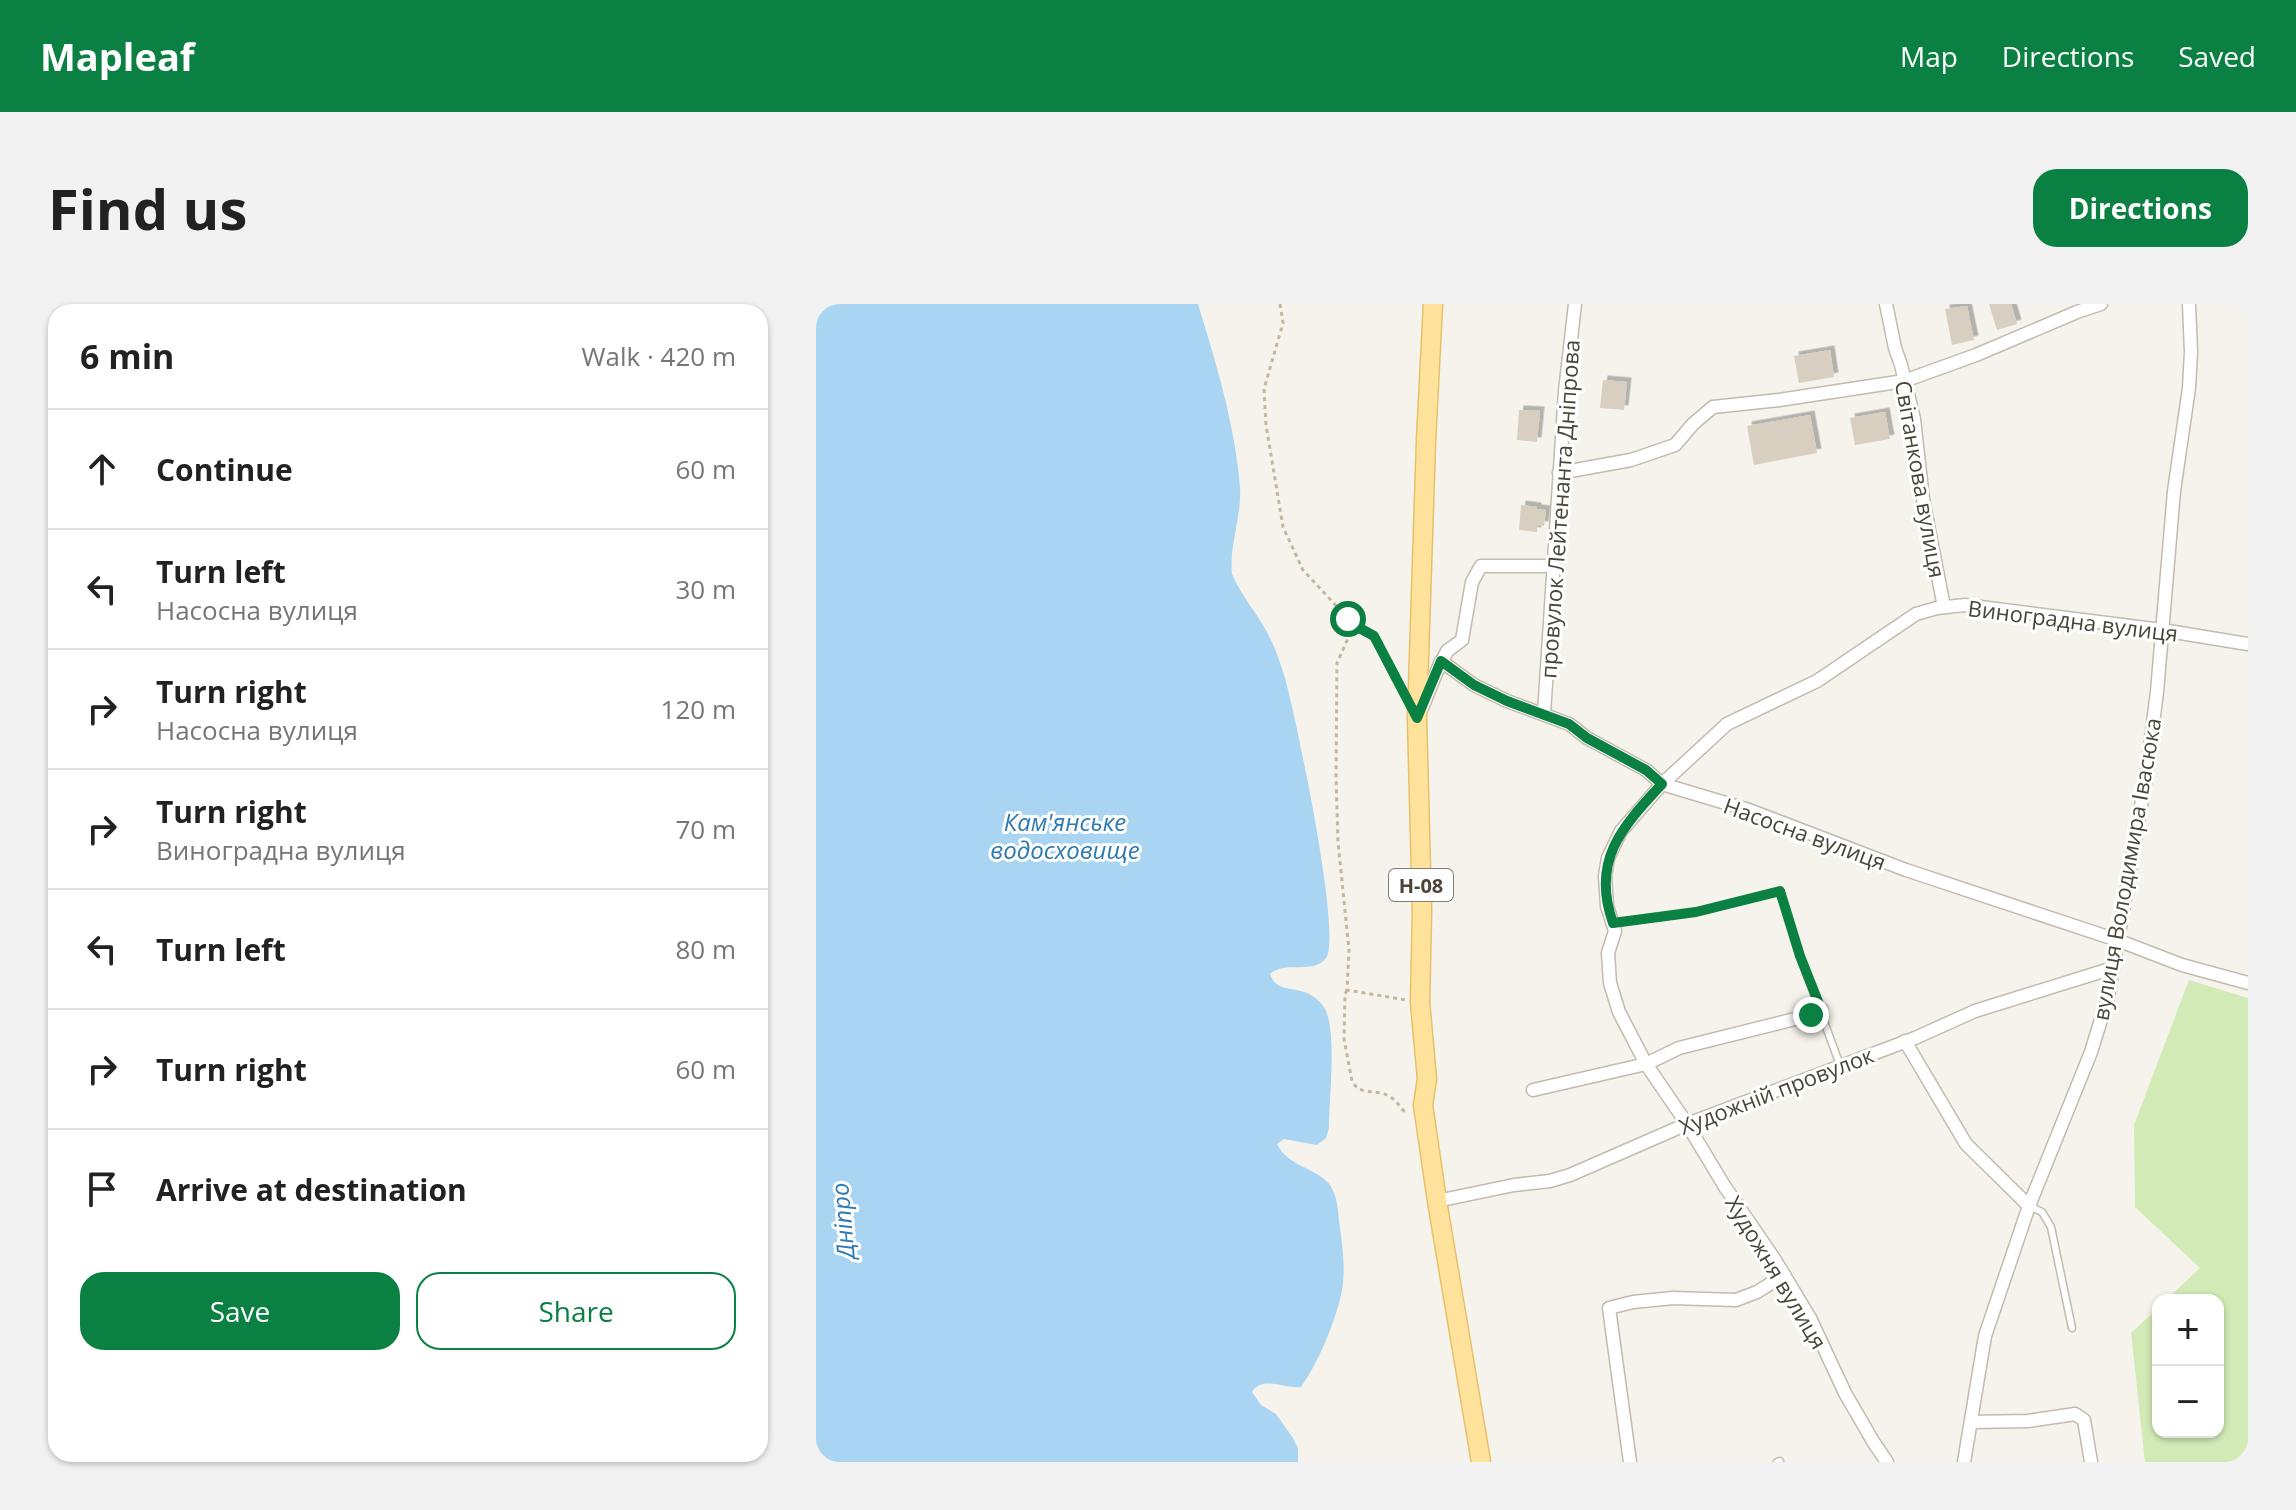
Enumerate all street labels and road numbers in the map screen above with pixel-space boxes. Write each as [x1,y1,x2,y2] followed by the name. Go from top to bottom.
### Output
[1532,339,1586,679] street label: провулок Лейтенанта Дніпрова
[1889,378,1953,580] street label: Світанкова вулиця
[1966,592,2180,648] street label: Виноградна вулиця
[2085,715,2167,1023] street label: вулиця Володимира Івасюка
[1720,790,1890,876] street label: Насосна вулиця
[1389,869,1453,901] road number: Н-08
[1674,1039,1878,1141] street label: Художній провулок
[1719,1190,1835,1354] street label: Художня вулиця

